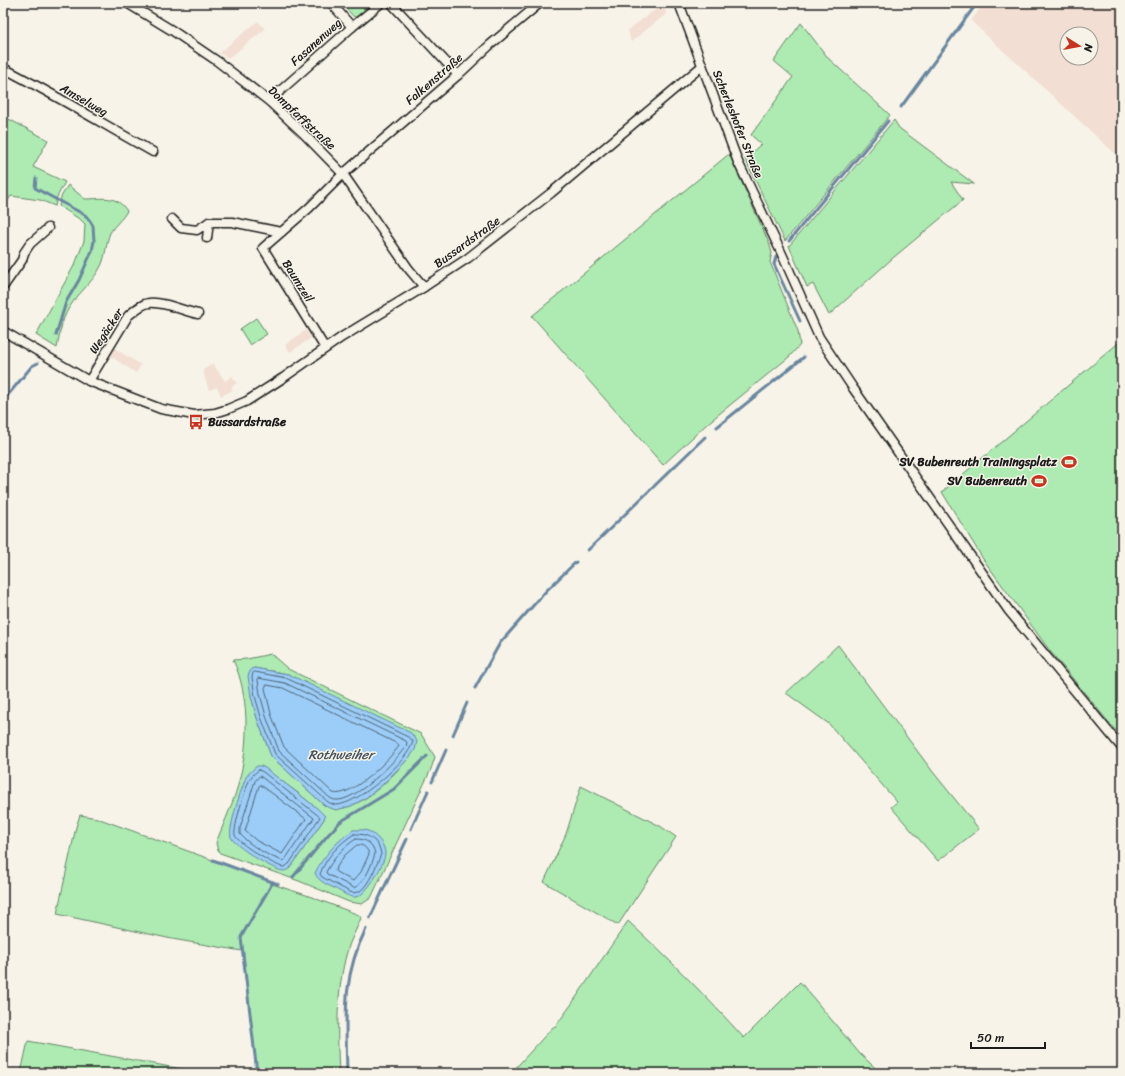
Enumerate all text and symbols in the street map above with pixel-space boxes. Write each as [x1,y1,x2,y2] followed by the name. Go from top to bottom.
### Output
[285,13,347,71] street label: Fasanenweg
[1059,26,1099,66] north arrow
[1078,41,1099,54] text: N
[400,47,468,111] street label: Falkenstraße
[706,66,770,182] street label: Scherleshofer Straße
[55,77,112,123] street label: Amselweg
[263,80,341,156] street label: Dompfaffstraße
[429,210,505,274] street label: Bussardstraße
[276,255,320,307] street label: Baumzeil
[83,303,130,358] street label: Wegäcker
[208,411,287,433] place label: Bussardstraße
[187,413,205,431] bus stop icon: Bussardstraße
[898,451,1058,473] place label: SV Bubenreuth Trainingsplatz
[1060,453,1078,471] sports icon: SV Bubenreuth Trainingsplatz
[946,470,1028,492] place label: SV Bubenreuth
[1030,472,1048,490] sports icon: SV Bubenreuth
[308,743,376,766] water label: Rothweiher
[971,1024,1045,1050] scale bar
[977,1027,1004,1049] text: 50 m

